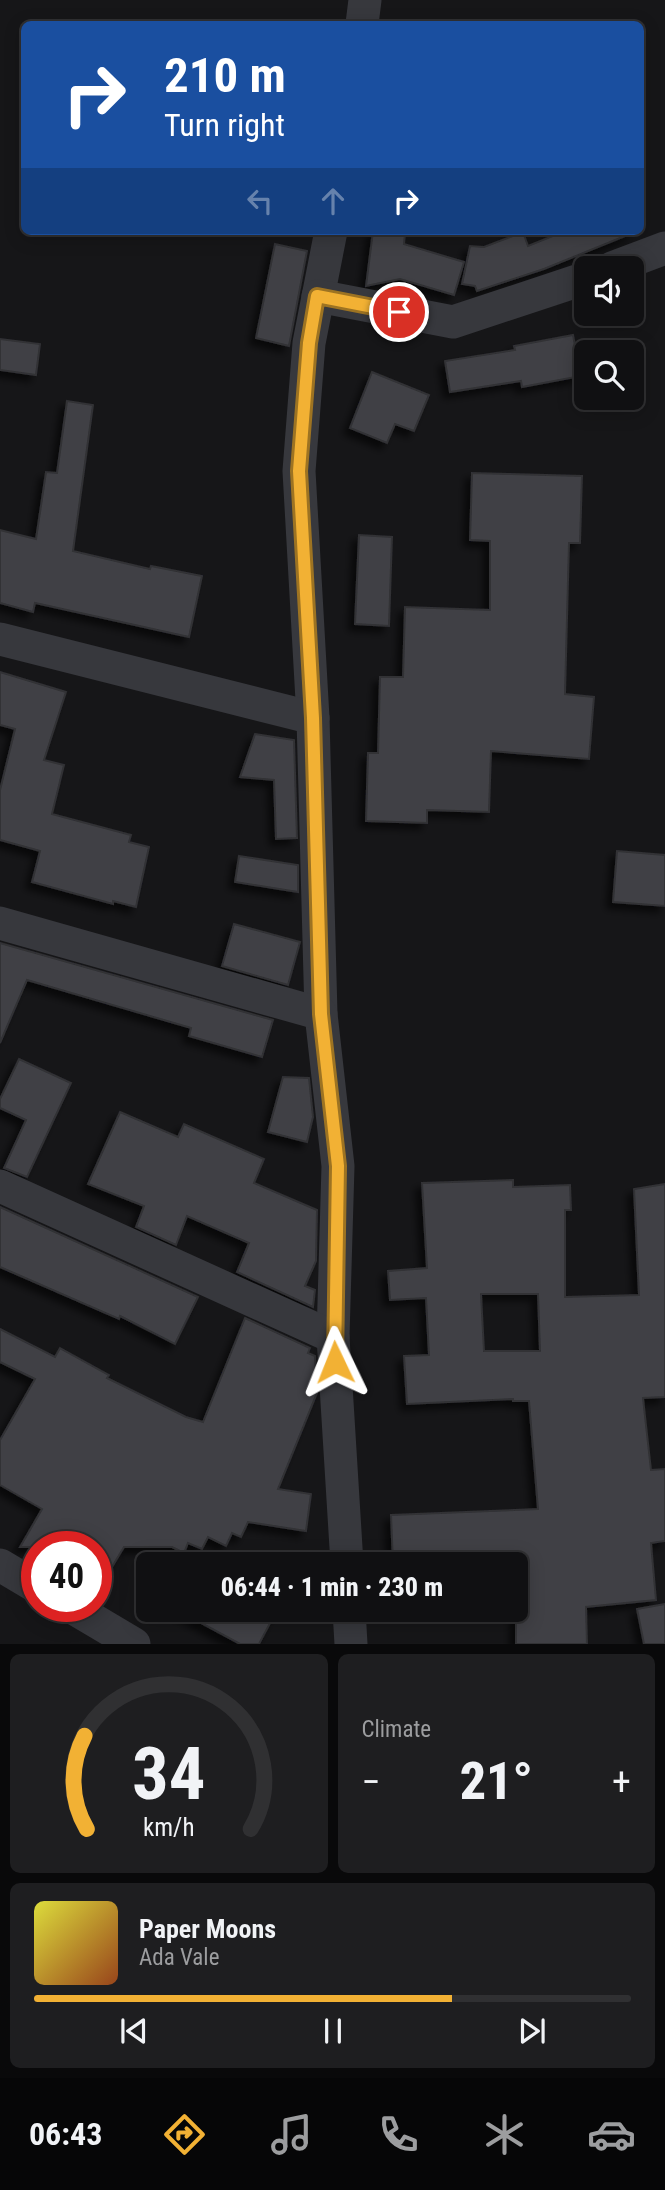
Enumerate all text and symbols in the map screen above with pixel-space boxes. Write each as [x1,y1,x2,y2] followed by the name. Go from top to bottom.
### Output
[164,47,286,104] text: 210 m
[49,49,140,140] icon: right
[164,106,285,144] text: Turn right
[241,182,279,220] icon: left
[314,182,352,220] icon: ahead
[387,182,425,220] icon: right
[574,256,644,410] map controls
[574,256,644,326] button: sound
[369,282,429,342] pin
[380,293,418,331] icon: arrive
[574,340,644,410] button: search
[298,1325,372,1399] position arrow
[21,1531,112,1622] speed limit sign: 40
[221,1572,443,1602] text: 06:44 · 1 min · 230 m
[362,1716,431,1743] text: Climate
[132,1732,206,1818] text: 34
[460,1751,533,1812] text: 21°
[362,1760,381,1804] text: −
[612,1760,631,1804] text: +
[143,1813,194,1842] text: km/h
[139,1914,276,1944] text: Paper Moons
[139,1944,219,1971] text: Ada Vale
[115,2012,153,2050] icon: previous
[314,2012,352,2050] icon: pause
[513,2012,551,2050] icon: next
[160,2110,209,2159] icon: directions
[267,2110,316,2159] icon: music
[374,2110,423,2159] icon: phone
[480,2110,529,2159] icon: climate
[587,2110,636,2159] icon: car
[29,2115,102,2153] text: 06:43

